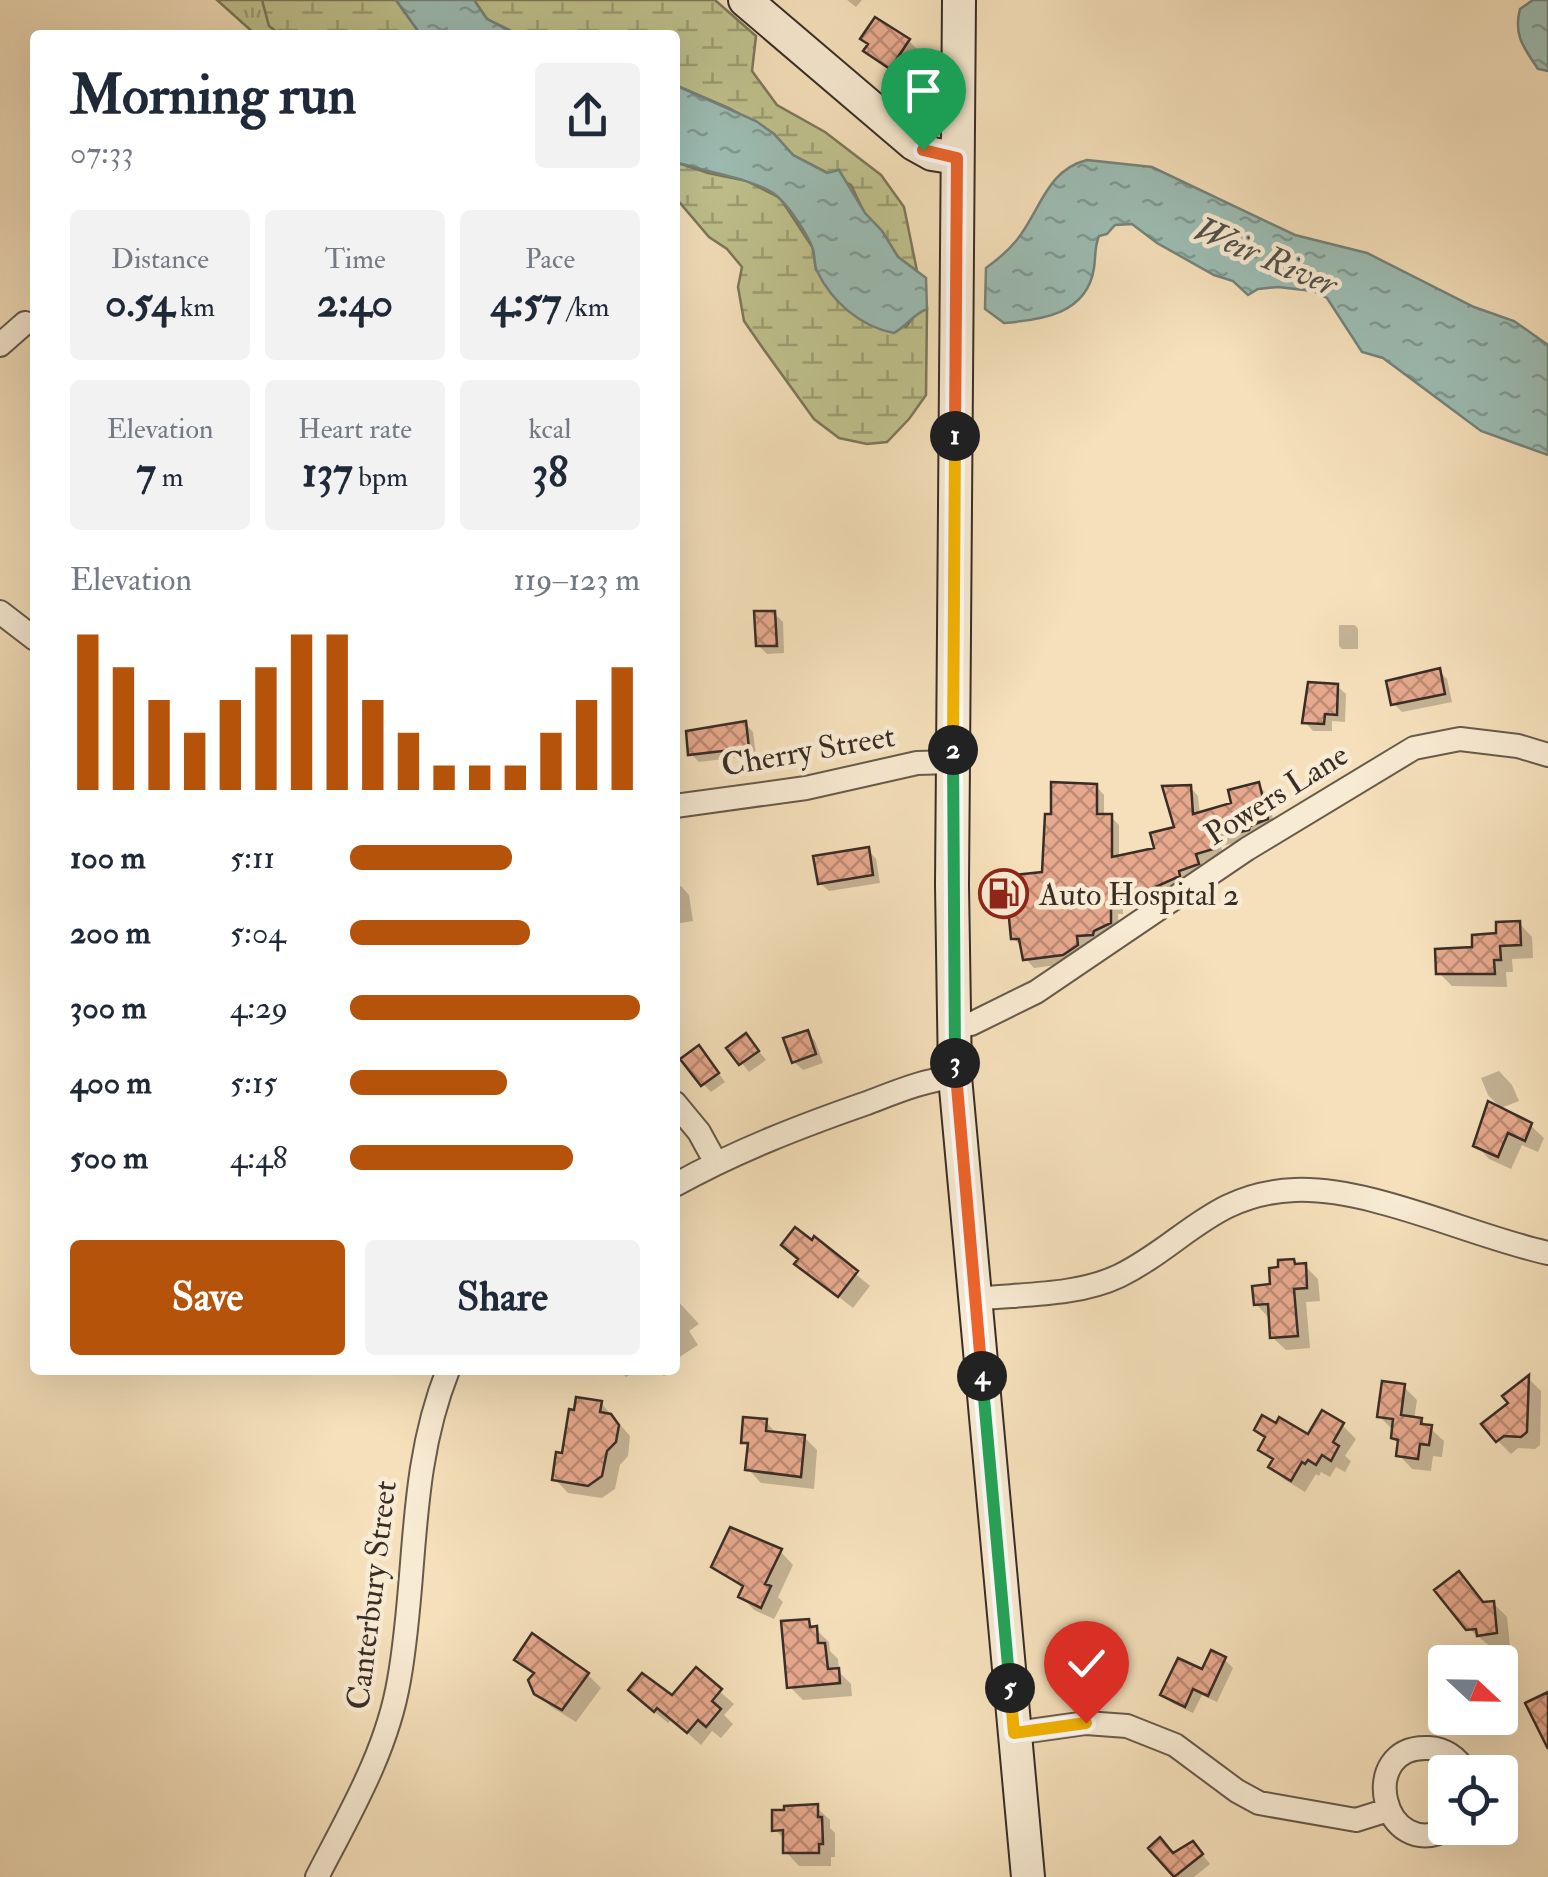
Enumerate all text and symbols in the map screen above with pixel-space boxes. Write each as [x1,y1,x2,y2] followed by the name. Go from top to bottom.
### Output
[881,48,966,151] pin
[70,61,356,130] text: Morning run
[535,63,640,168] button: share
[896,63,951,118] icon: arrive
[70,133,134,173] text: 07:33
[1188,207,1345,307] water label: Weir River
[111,242,209,277] text: Distance
[324,242,386,277] text: Time
[525,242,575,277] text: Pace
[105,277,174,329] text: 0.54
[317,277,393,329] text: 2:40
[491,277,561,329] text: 4:57
[174,290,215,325] text: km
[561,290,610,325] text: /km
[930,411,980,461] pin: 1
[107,412,213,447] text: Elevation
[298,412,412,447] text: Heart rate
[529,412,571,447] text: kcal
[950,418,960,453] text: 1
[137,447,156,499] text: 7
[302,447,352,499] text: 137
[532,447,568,499] text: 38
[156,460,183,495] text: m
[352,460,408,495] text: bpm
[70,560,192,600] text: Elevation
[513,560,640,600] text: 119–123 m
[718,716,898,786] street label: Cherry Street
[928,725,978,775] pin: 2
[946,732,960,767] text: 2
[1197,735,1356,855] street label: Powers Lane
[70,838,146,878] text: 100 m
[230,838,275,878] text: 5:11
[978,868,1030,920] fuel station icon: Auto Hospital 2
[1038,875,1239,915] place label: Auto Hospital 2
[70,913,151,953] text: 200 m
[230,913,286,953] text: 5:04
[70,988,147,1028] text: 300 m
[230,988,288,1028] text: 4:29
[930,1038,980,1088] pin: 3
[950,1045,960,1080] text: 3
[70,1063,152,1103] text: 400 m
[230,1063,277,1103] text: 5:15
[70,1138,148,1178] text: 500 m
[230,1138,287,1178] text: 4:48
[70,1240,345,1355] button: Save
[365,1240,640,1355] button: Share
[957,1351,1007,1401] pin: 4
[974,1358,990,1393] text: 4
[338,1478,406,1712] street label: Canterbury Street
[1044,1621,1129,1724] pin
[1059,1636,1114,1691] icon: check
[1428,1645,1518,1735] north arrow
[1428,1645,1518,1845] map controls
[985,1663,1035,1713] pin: 5
[1004,1670,1016,1705] text: 5
[1428,1755,1518,1845] button: locate

